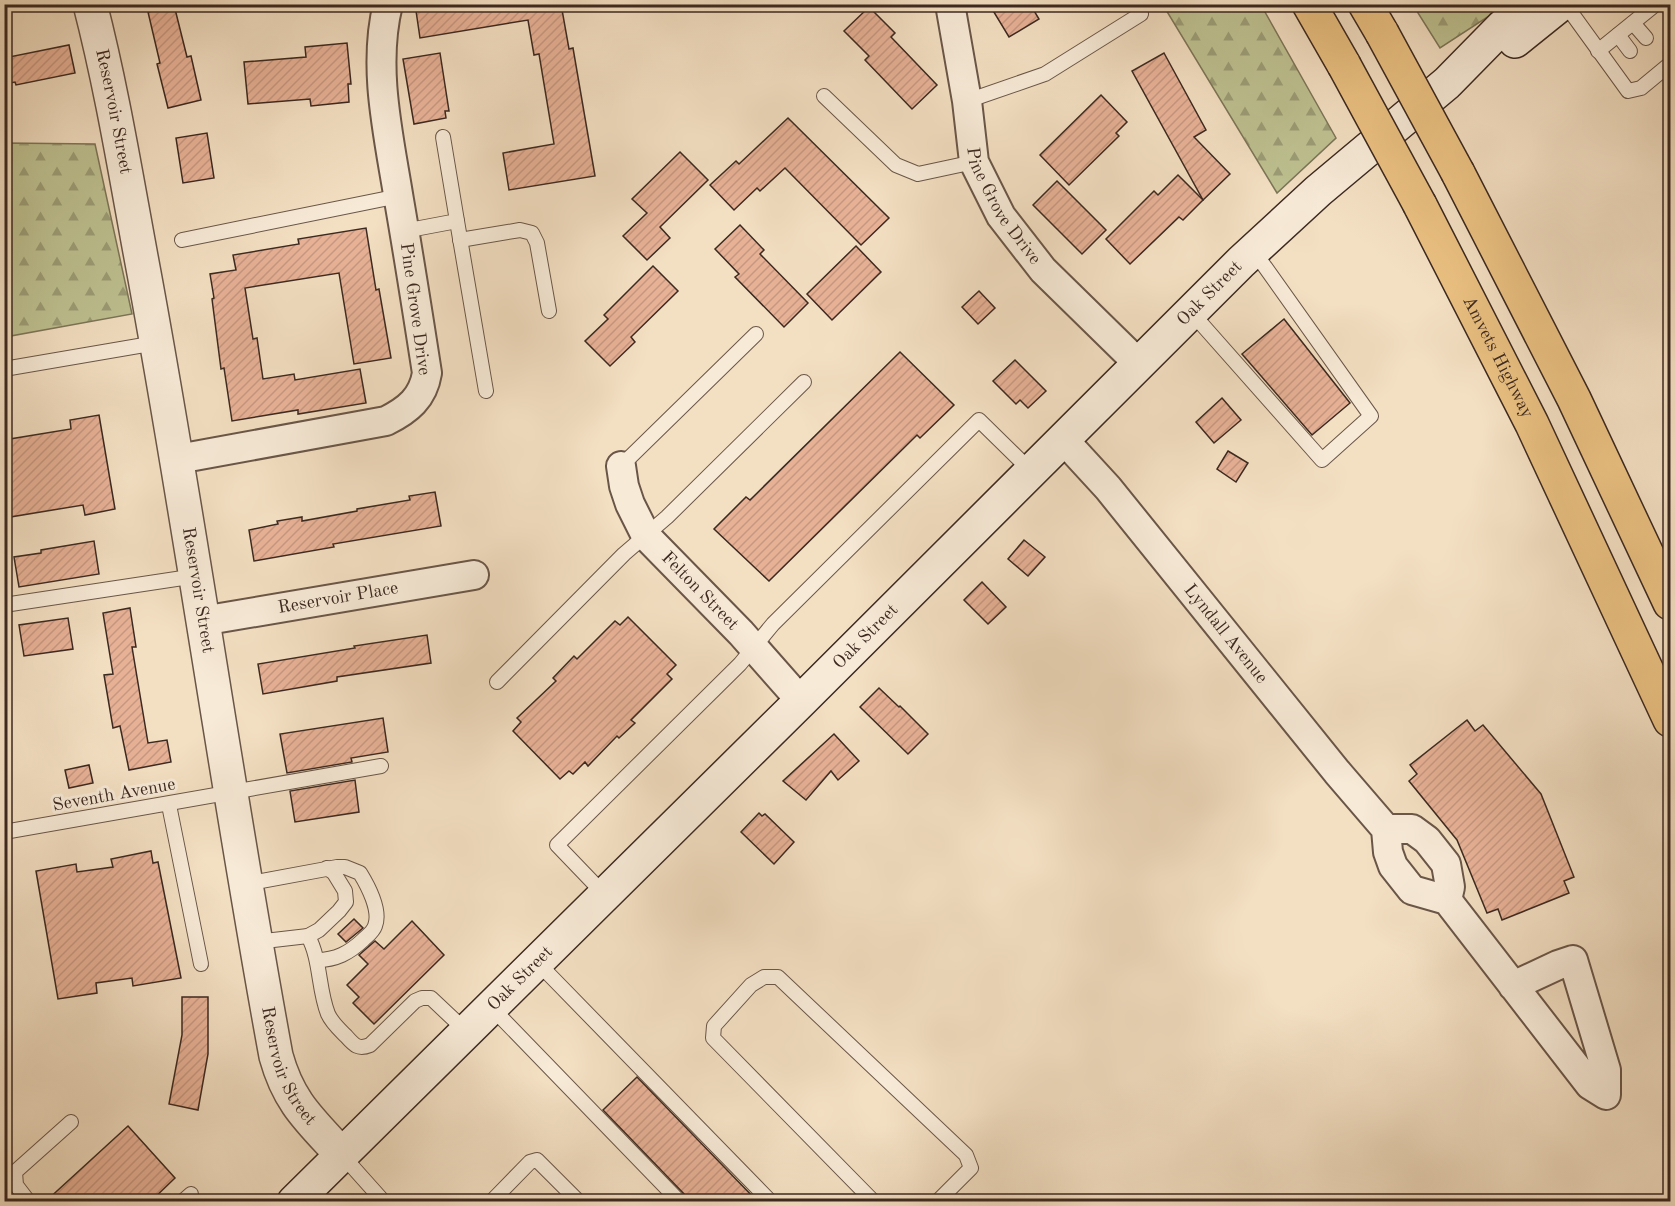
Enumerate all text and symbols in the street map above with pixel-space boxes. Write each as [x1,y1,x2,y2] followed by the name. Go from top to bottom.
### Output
[92,47,135,175] street label: Reservoir Street
[963,146,1044,268] street label: Pine Grove Drive
[397,241,433,377] street label: Pine Grove Drive
[1174,257,1246,329] street label: Oak Street
[1459,293,1537,422] street label: Amvets Highway
[179,526,217,654] street label: Reservoir Street
[658,548,742,634] street label: Felton Street
[277,579,400,617] street label: Reservoir Place
[1180,581,1271,687] street label: Lyndall Avenue
[830,601,902,672] street label: Oak Street
[51,775,177,815] street label: Seventh Avenue
[484,943,556,1014] street label: Oak Street
[258,1005,319,1129] street label: Reservoir Street

